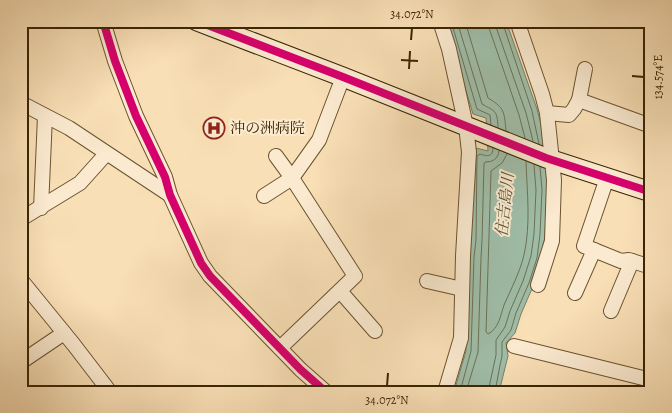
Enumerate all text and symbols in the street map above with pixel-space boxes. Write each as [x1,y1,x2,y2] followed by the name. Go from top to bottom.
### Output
[390,6,434,22] text: 34.072°N
[650,55,666,99] text: 134.574°E
[202,116,226,140] hospital icon: 沖の洲病院
[230,118,305,138] place label: 沖の洲病院
[491,170,519,238] water label: 住吉島川
[365,392,409,408] text: 34.072°N

